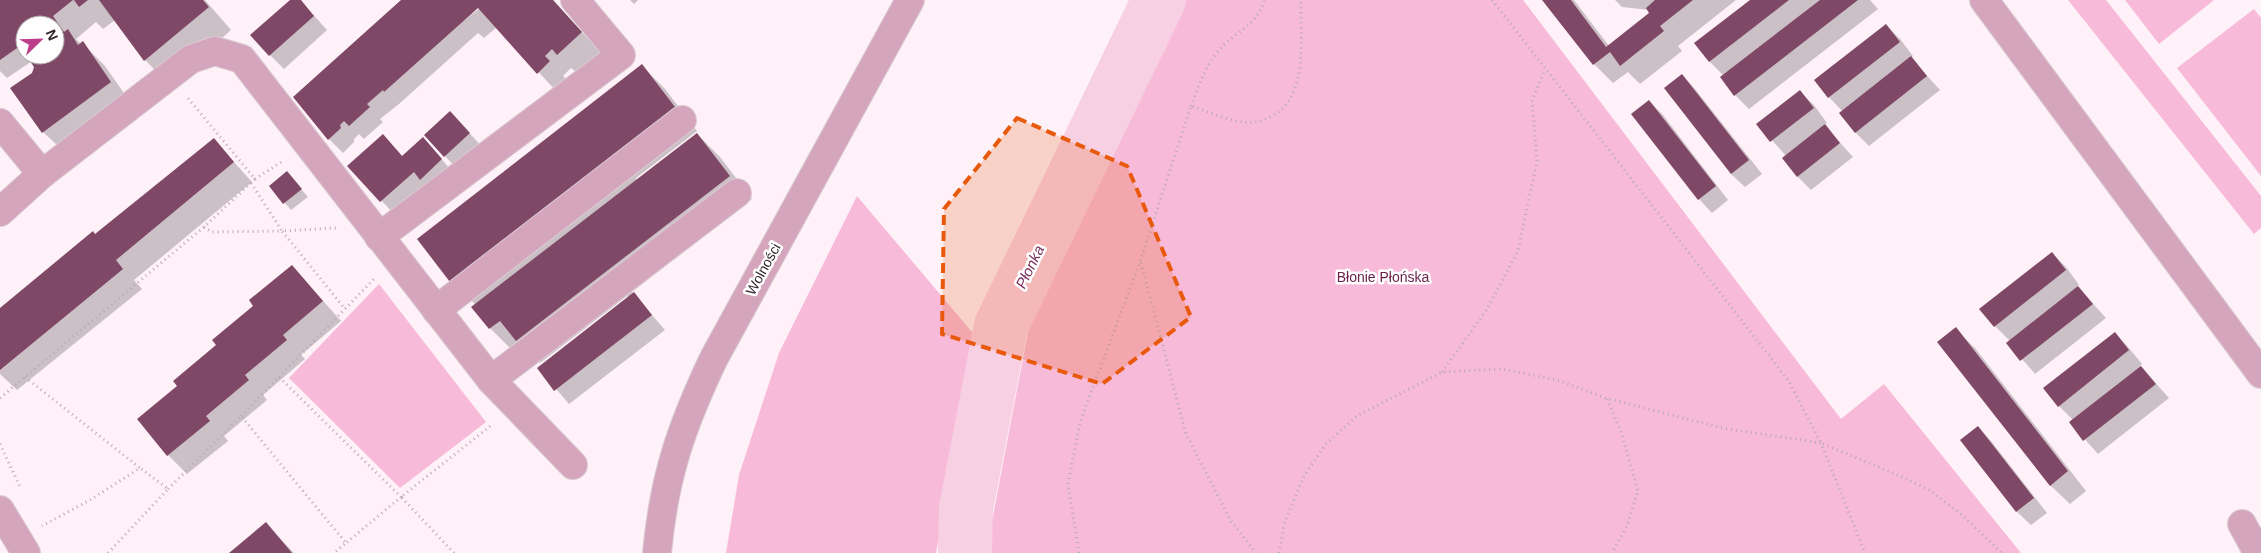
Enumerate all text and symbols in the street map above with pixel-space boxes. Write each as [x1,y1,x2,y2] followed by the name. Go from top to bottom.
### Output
[15,15,65,65] north arrow
[43,27,61,43] text: N
[742,240,784,298] street label: Wolności
[1012,242,1047,291] water label: Płonka
[1337,269,1430,285] park label: Błonie Płońska

